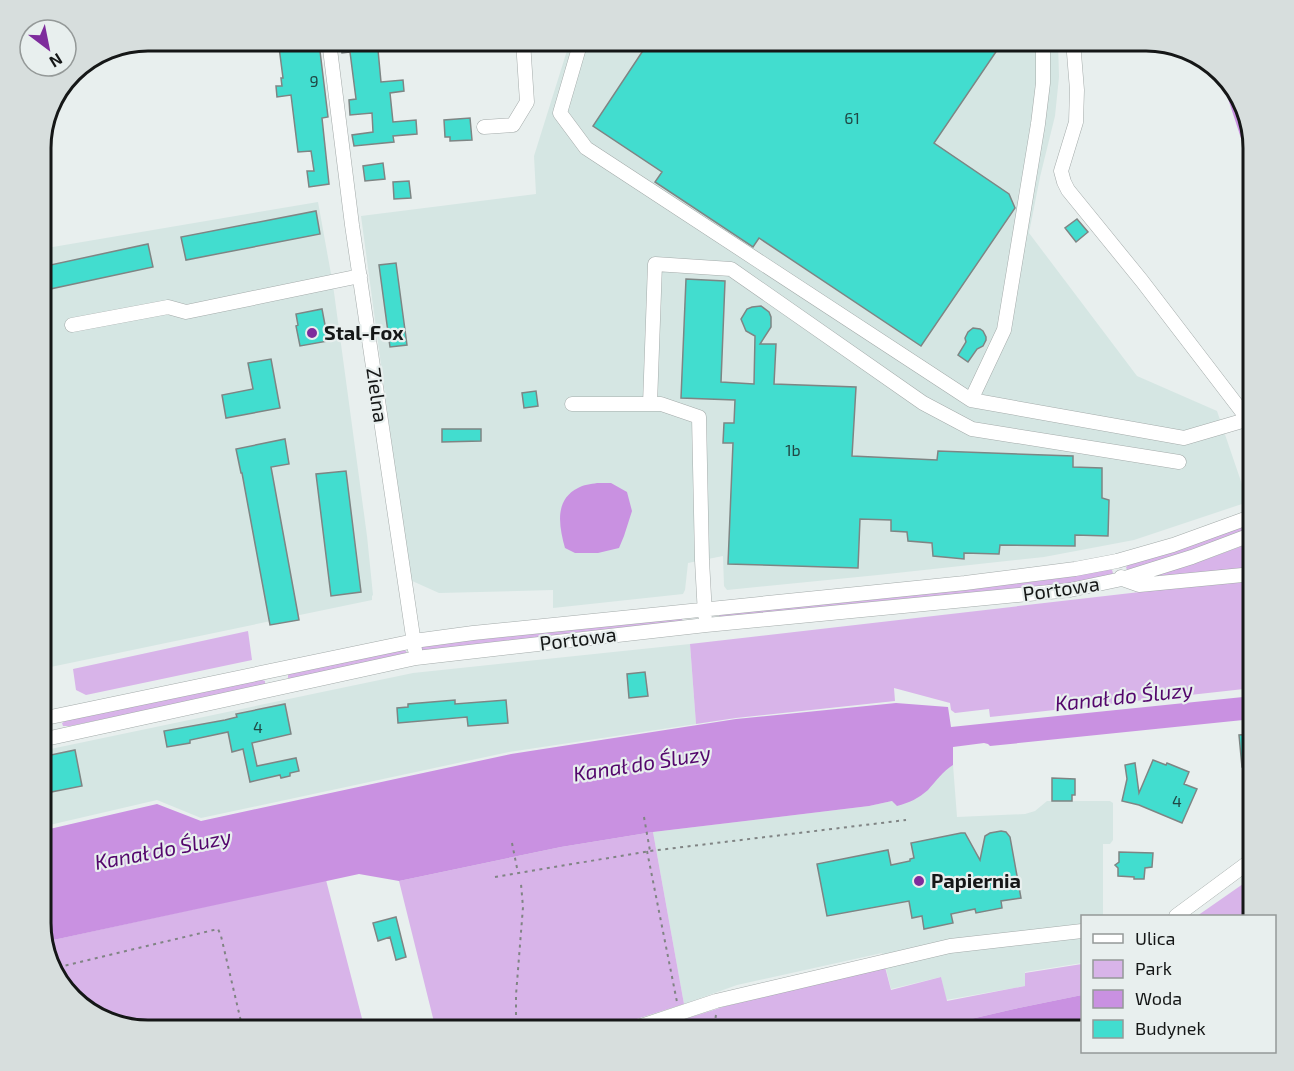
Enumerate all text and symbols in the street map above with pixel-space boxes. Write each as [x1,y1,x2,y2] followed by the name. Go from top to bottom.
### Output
[18,18,78,78] north arrow
[46,50,66,72] text: N
[309,71,319,90] house number: 9
[844,108,860,127] house number: 61
[324,320,404,344] place label: Stal-Fox
[305,326,319,340] marker: Stal-Fox
[362,366,394,424] street label: Zielna
[785,440,801,459] house number: 1b
[1021,571,1101,605] street label: Portowa
[538,621,618,655] street label: Portowa
[1054,676,1194,716] water label: Kanał do Śluzy
[253,717,263,736] house number: 4
[571,739,712,787] water label: Kanał do Śluzy
[1172,791,1182,810] house number: 4
[92,823,233,875] water label: Kanał do Śluzy
[931,868,1021,892] place label: Papiernia
[912,874,926,888] marker: Papiernia
[1081,915,1276,1053] legend
[1135,927,1175,949] text: Ulica
[1135,957,1172,979] text: Park
[1135,987,1182,1009] text: Woda
[1135,1017,1206,1039] text: Budynek

